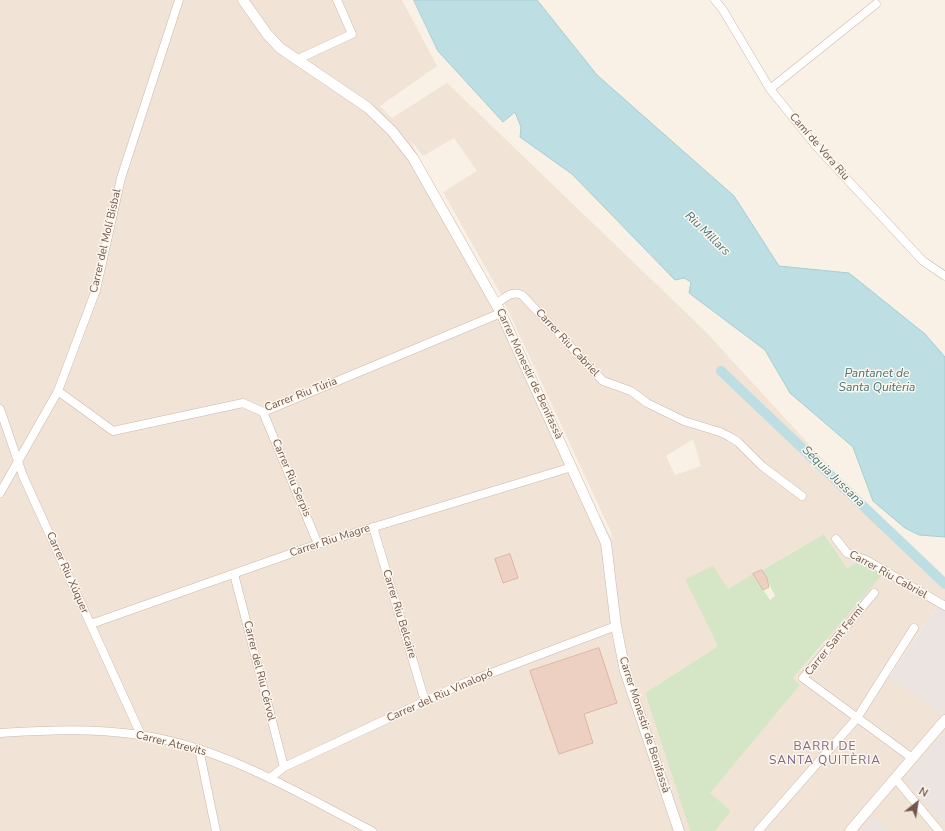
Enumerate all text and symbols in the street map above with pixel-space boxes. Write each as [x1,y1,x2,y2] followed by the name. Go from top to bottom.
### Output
[786,111,852,183] street label: Camí de Vora Riu
[88,188,124,294] street label: Carrer del Molí Bisbal
[681,209,733,259] water label: Riu Millars
[493,307,565,441] street label: Carrer Monestir de Benifassà
[532,307,602,379] street label: Carrer Riu Cabriel
[839,367,915,395] water label: Pantanet de Santa Quitèria
[263,375,339,415] street label: Carrer Riu Túria
[269,437,313,519] street label: Carrer Riu Serpis
[799,444,867,510] water label: Séquia Jussana
[288,522,372,560] street label: Carrer Riu Magre
[43,530,91,616] street label: Carrer Riu Xúquer
[847,548,929,602] street label: Carrer Riu Cabriel
[379,568,419,660] street label: Carrer Riu Belcaire
[803,603,867,679] street label: Carrer Sant Fermí
[240,620,278,722] street label: Carrer del Riu Cérvol
[616,655,672,795] street label: Carrer Monestir de Benifassà
[385,667,495,725] street label: Carrer del Riu Vinalopó
[134,729,208,759] street label: Carrer Atrevits
[769,740,881,768] district label: BARRI DE SANTA QUITÈRIA
[897,783,937,823] north arrow
[916,784,931,801] text: N

